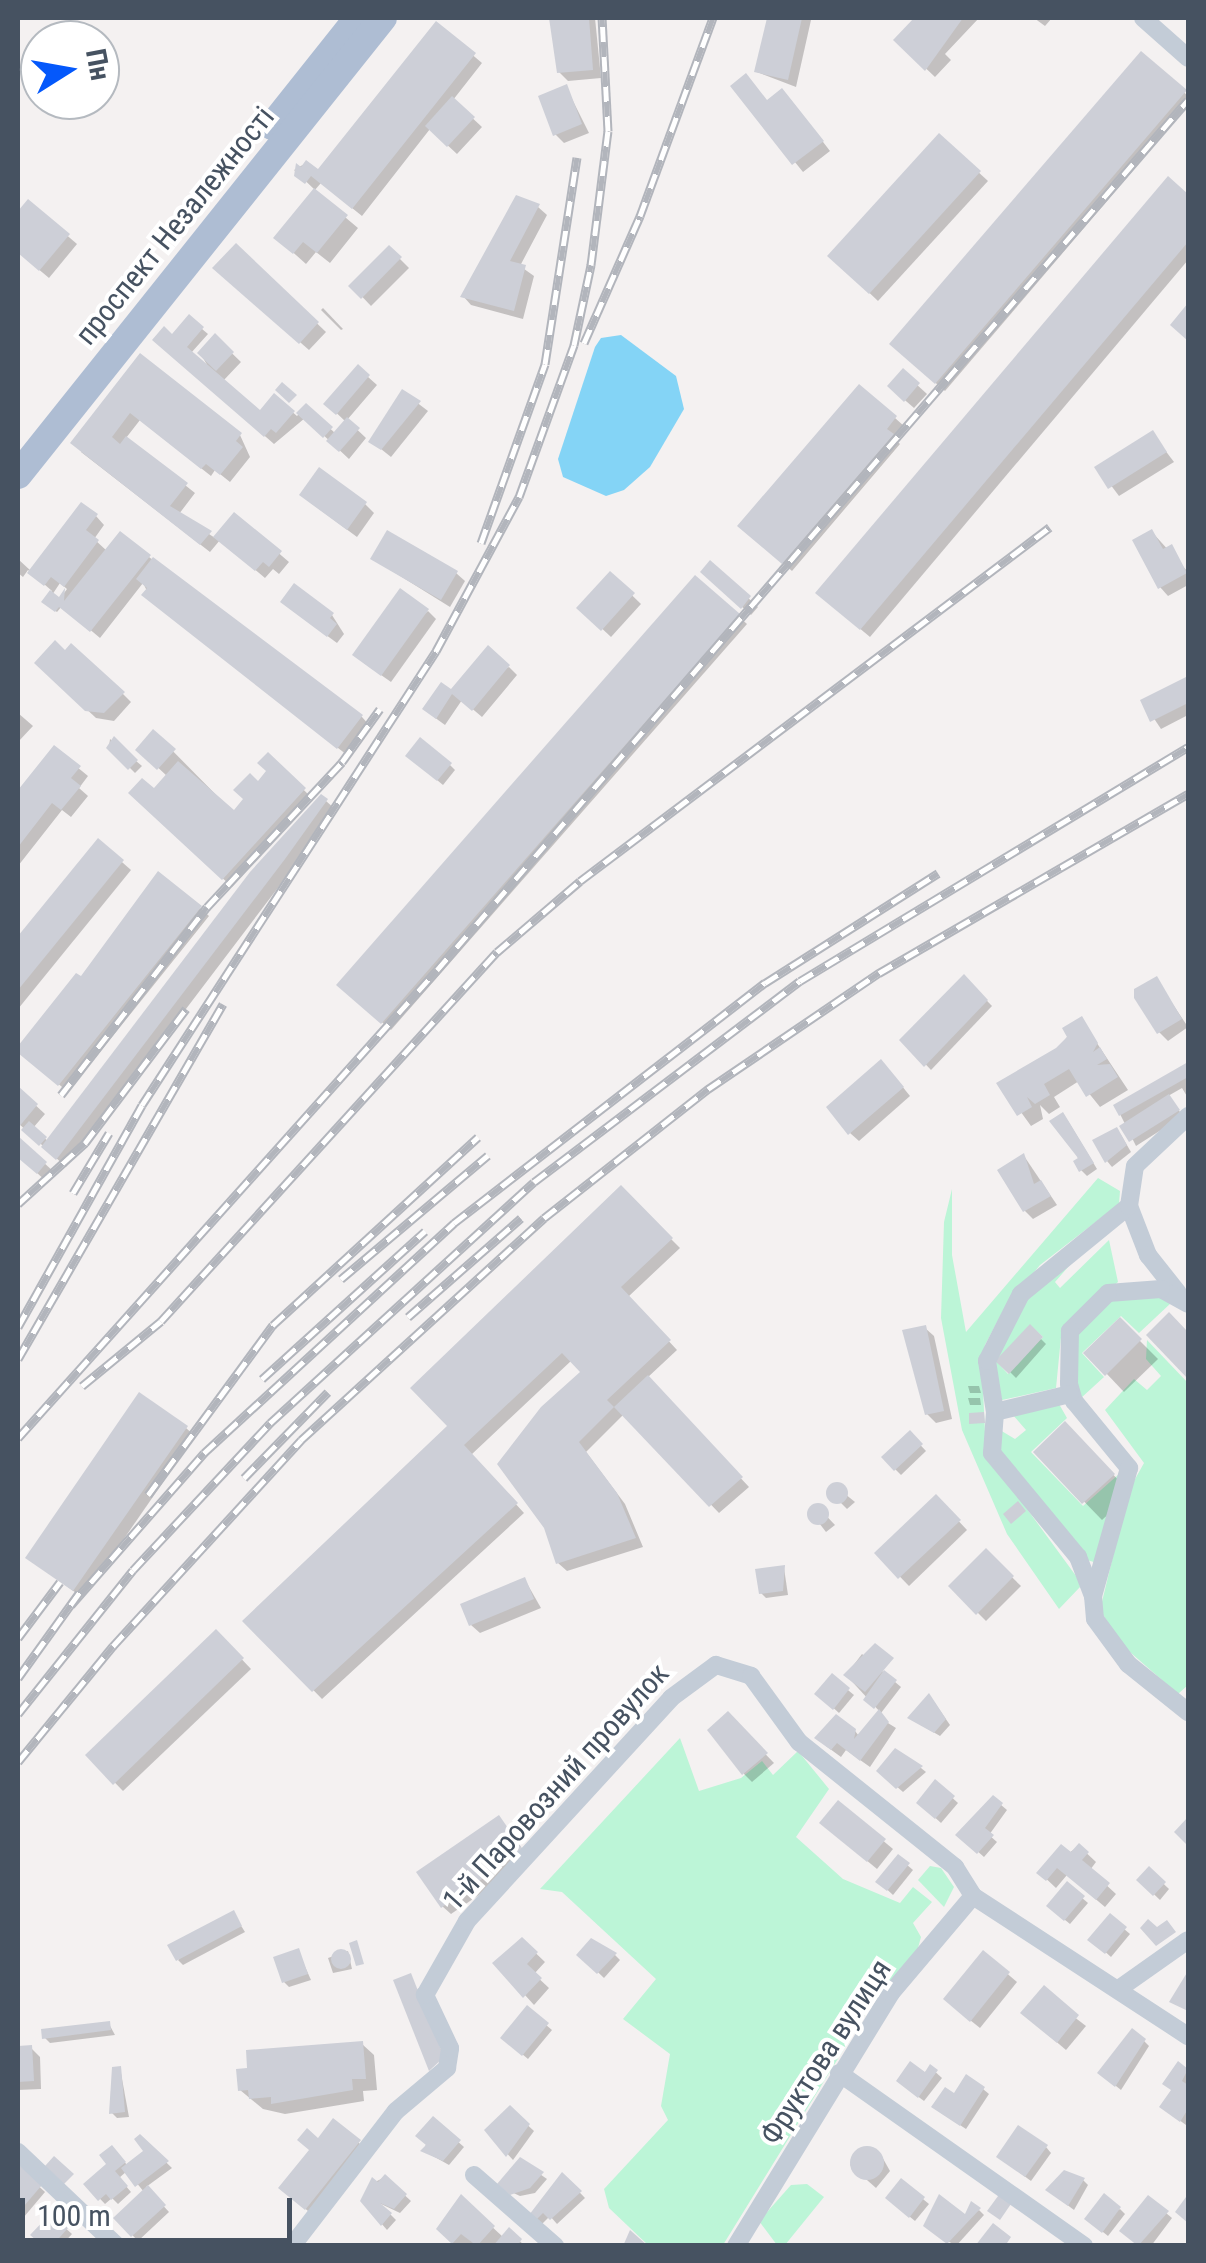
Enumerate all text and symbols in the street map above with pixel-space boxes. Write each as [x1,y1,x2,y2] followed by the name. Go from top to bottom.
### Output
[20,20,120,120] north arrow
[79,46,117,83] text: Пн
[68,100,282,352] street label: проспект Незалежності
[435,1656,677,1918] street label: 1-й Паровозний провулок
[753,1953,899,2151] street label: Фруктова вулиця
[25,2178,298,2240] scale bar
[37,2198,111,2233] text: 100 m

